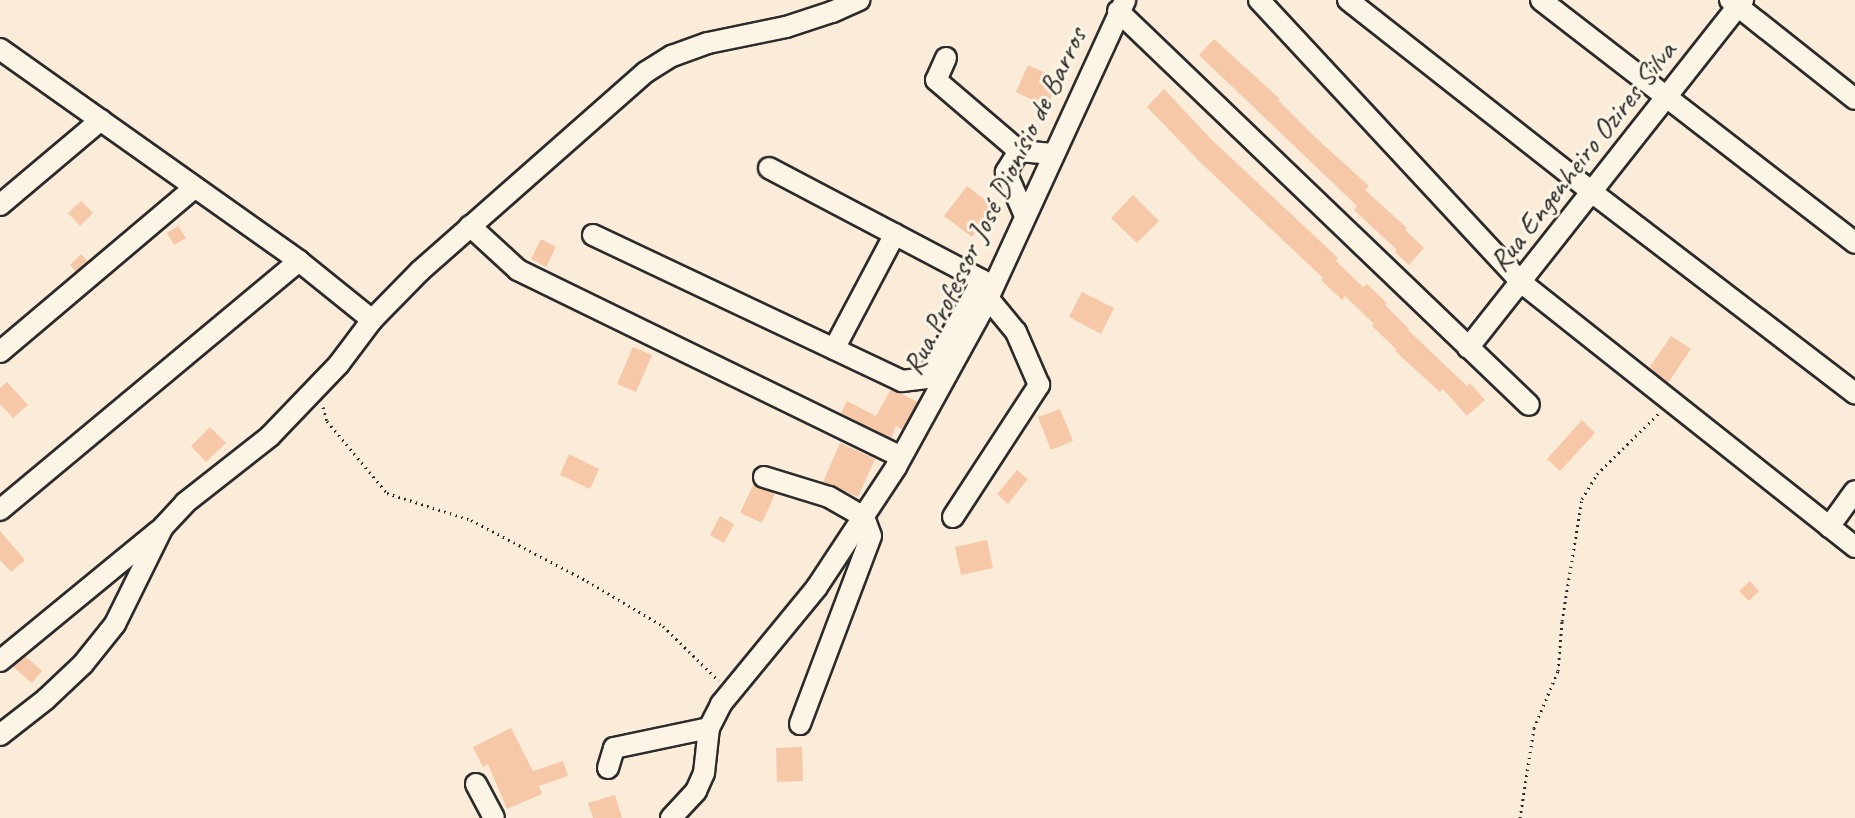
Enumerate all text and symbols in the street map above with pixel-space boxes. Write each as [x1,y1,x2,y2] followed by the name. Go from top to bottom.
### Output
[894,21,1094,381] street label: Rua Professor José Dionísio de Barros
[1480,33,1684,279] street label: Rua Engenheiro Ozires Silva

